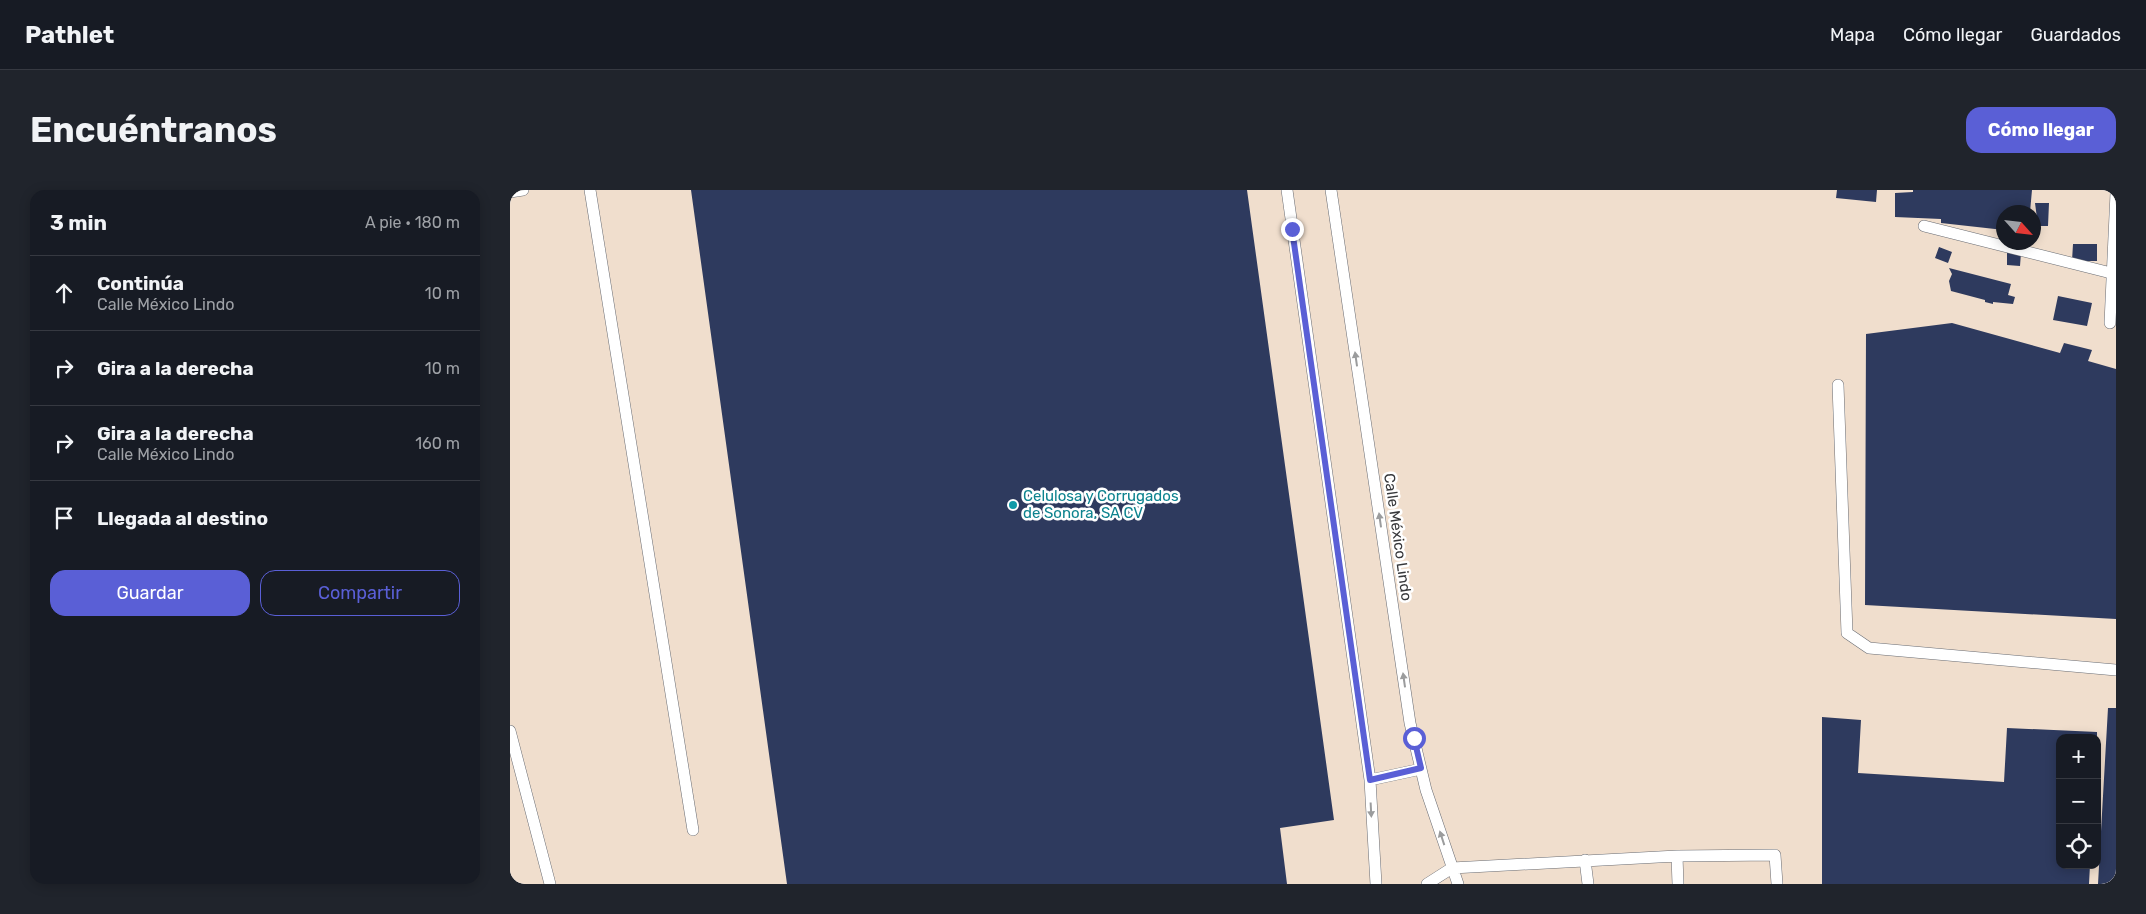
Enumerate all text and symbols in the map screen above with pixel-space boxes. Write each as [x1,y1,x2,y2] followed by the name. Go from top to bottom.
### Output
[25,21,114,49] text: Pathlet
[1830,24,1875,46] text: Mapa
[1903,24,2002,46] text: Cómo llegar
[2030,24,2121,46] text: Guardados
[1966,107,2116,153] button: Cómo llegar
[30,109,277,151] text: Encuéntranos
[1996,205,2041,250] north arrow
[50,210,107,235] text: 3 min
[365,213,460,232] text: A pie · 180 m
[1281,218,1304,241] route end
[97,272,184,295] text: Continúa
[50,279,78,307] icon: ahead
[425,284,460,303] text: 10 m
[97,295,234,314] text: Calle México Lindo
[1352,351,1360,367] one-way arrow
[50,354,78,382] icon: right
[97,357,254,380] text: Gira a la derecha
[425,359,460,378] text: 10 m
[97,422,254,445] text: Gira a la derecha
[50,429,78,457] icon: right
[415,434,460,453] text: 160 m
[97,445,234,464] text: Calle México Lindo
[1380,472,1416,602] street label: Calle México Lindo
[1023,487,1179,522] place label: Celulosa y Corrugados de Sonora, SA CV
[1007,499,1019,511] marker: Celulosa y Corrugados de Sonora, SA CV
[50,504,78,532] icon: arrive
[97,507,268,530] text: Llegada al destino
[1376,511,1384,527] one-way arrow
[50,570,250,616] button: Guardar
[260,570,460,616] button: Compartir
[1399,672,1407,688] one-way arrow
[1403,727,1426,750] route start
[2056,734,2101,869] map controls
[2056,734,2101,779] button: +
[2056,779,2101,824] button: −
[1368,803,1376,819] one-way arrow
[2056,824,2101,869] button: locate
[1438,830,1446,845] one-way arrow

